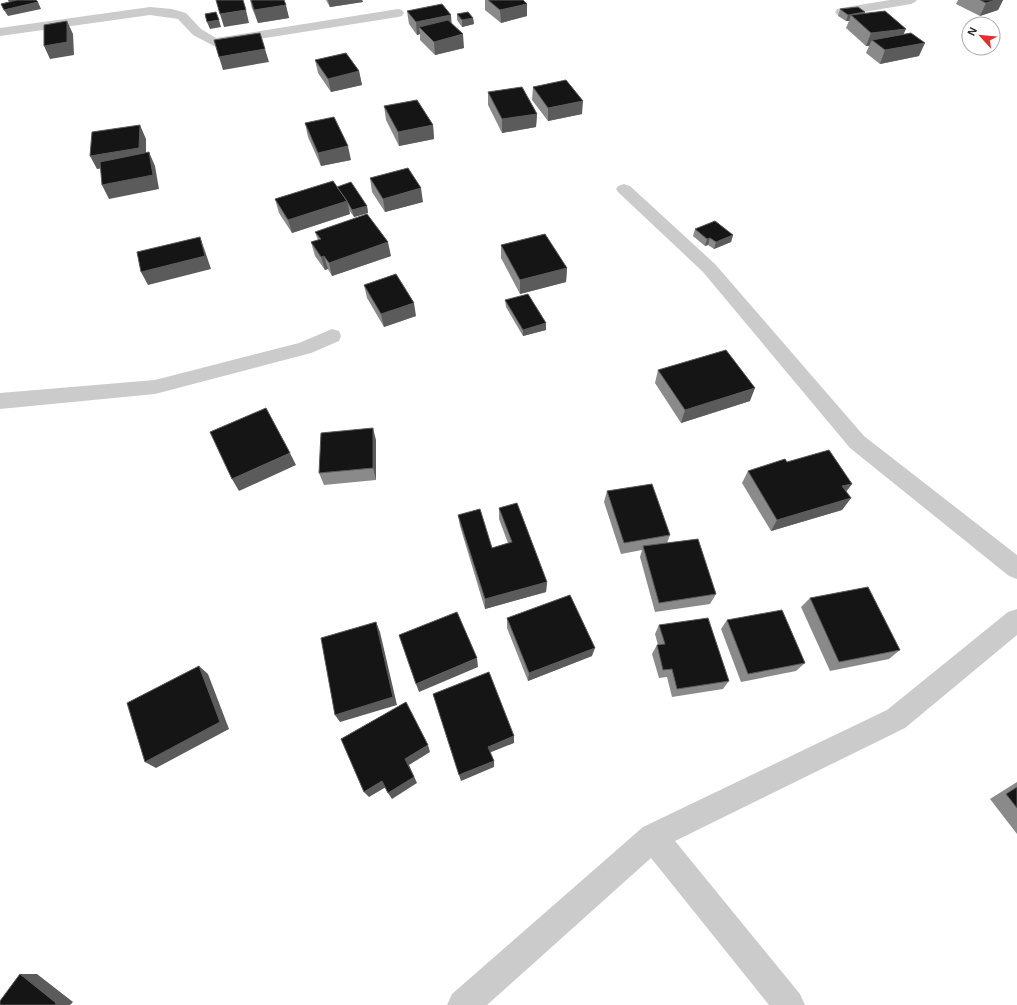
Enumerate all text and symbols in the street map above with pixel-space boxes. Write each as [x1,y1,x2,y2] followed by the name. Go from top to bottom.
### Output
[961,16,1001,56] north arrow
[965,25,979,38] text: N

